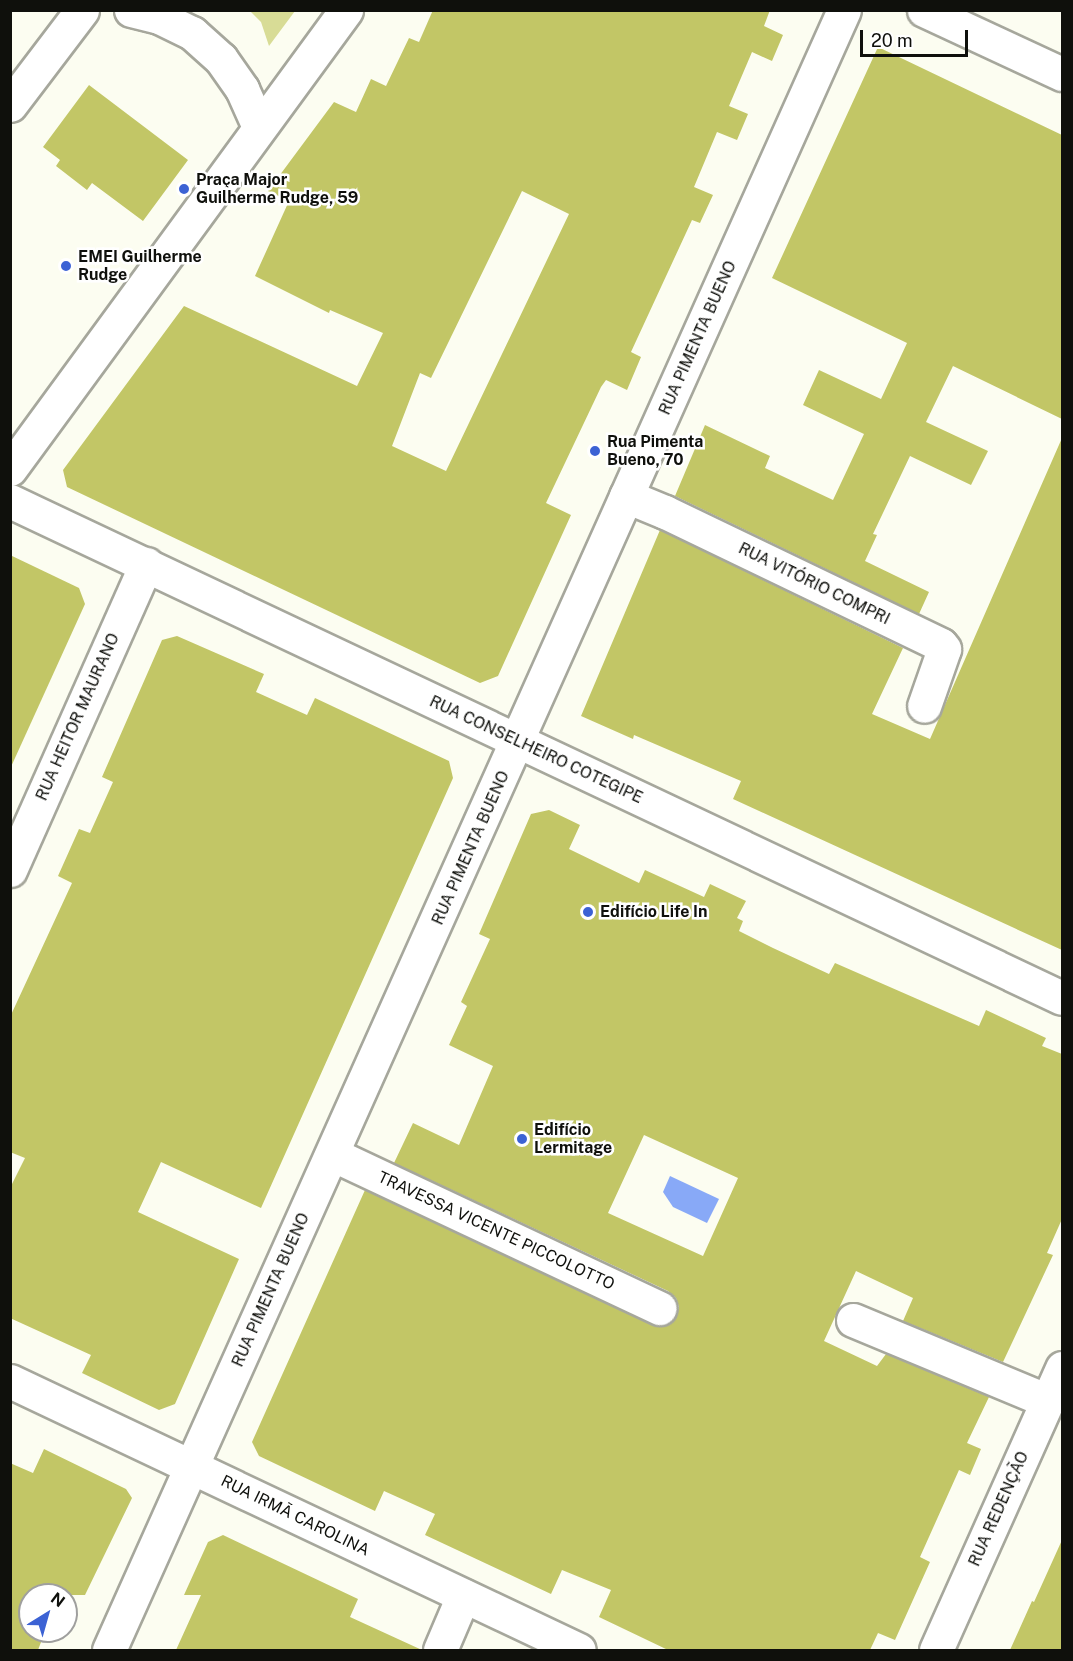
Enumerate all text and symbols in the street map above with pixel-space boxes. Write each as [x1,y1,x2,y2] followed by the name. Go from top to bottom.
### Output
[863,18,971,56] scale bar
[871,30,913,51] text: 20 m
[196,170,358,208] place label: Praça Major Guilherme Rudge, 59
[177,182,191,196] marker: Praça Major Guilherme Rudge, 59
[78,247,202,285] place label: EMEI Guilherme Rudge
[655,258,741,418] street label: RUA PIMENTA BUENO
[59,259,73,273] marker: EMEI Guilherme Rudge
[607,432,703,470] place label: Rua Pimenta Bueno, 70
[588,444,602,458] marker: Rua Pimenta Bueno, 70
[735,539,893,629] street label: RUA VITÓRIO COMPRI
[32,630,124,804] street label: RUA HEITOR MAURANO
[426,692,646,808] street label: RUA CONSELHEIRO COTEGIPE
[428,768,514,928] street label: RUA PIMENTA BUENO
[600,902,708,922] place label: Edifício Life In
[581,905,595,919] marker: Edifício Life In
[534,1120,612,1158] place label: Edifício Lermitage
[515,1132,529,1146] marker: Edifício Lermitage
[374,1168,618,1294] street label: TRAVESSA VICENTE PICCOLOTTO
[228,1210,314,1370] street label: RUA PIMENTA BUENO
[965,1449,1033,1569] street label: RUA REDENÇÃO
[218,1472,372,1560] street label: RUA IRMÃ CAROLINA
[18,1583,78,1643] north arrow
[47,1588,69,1611] text: N

